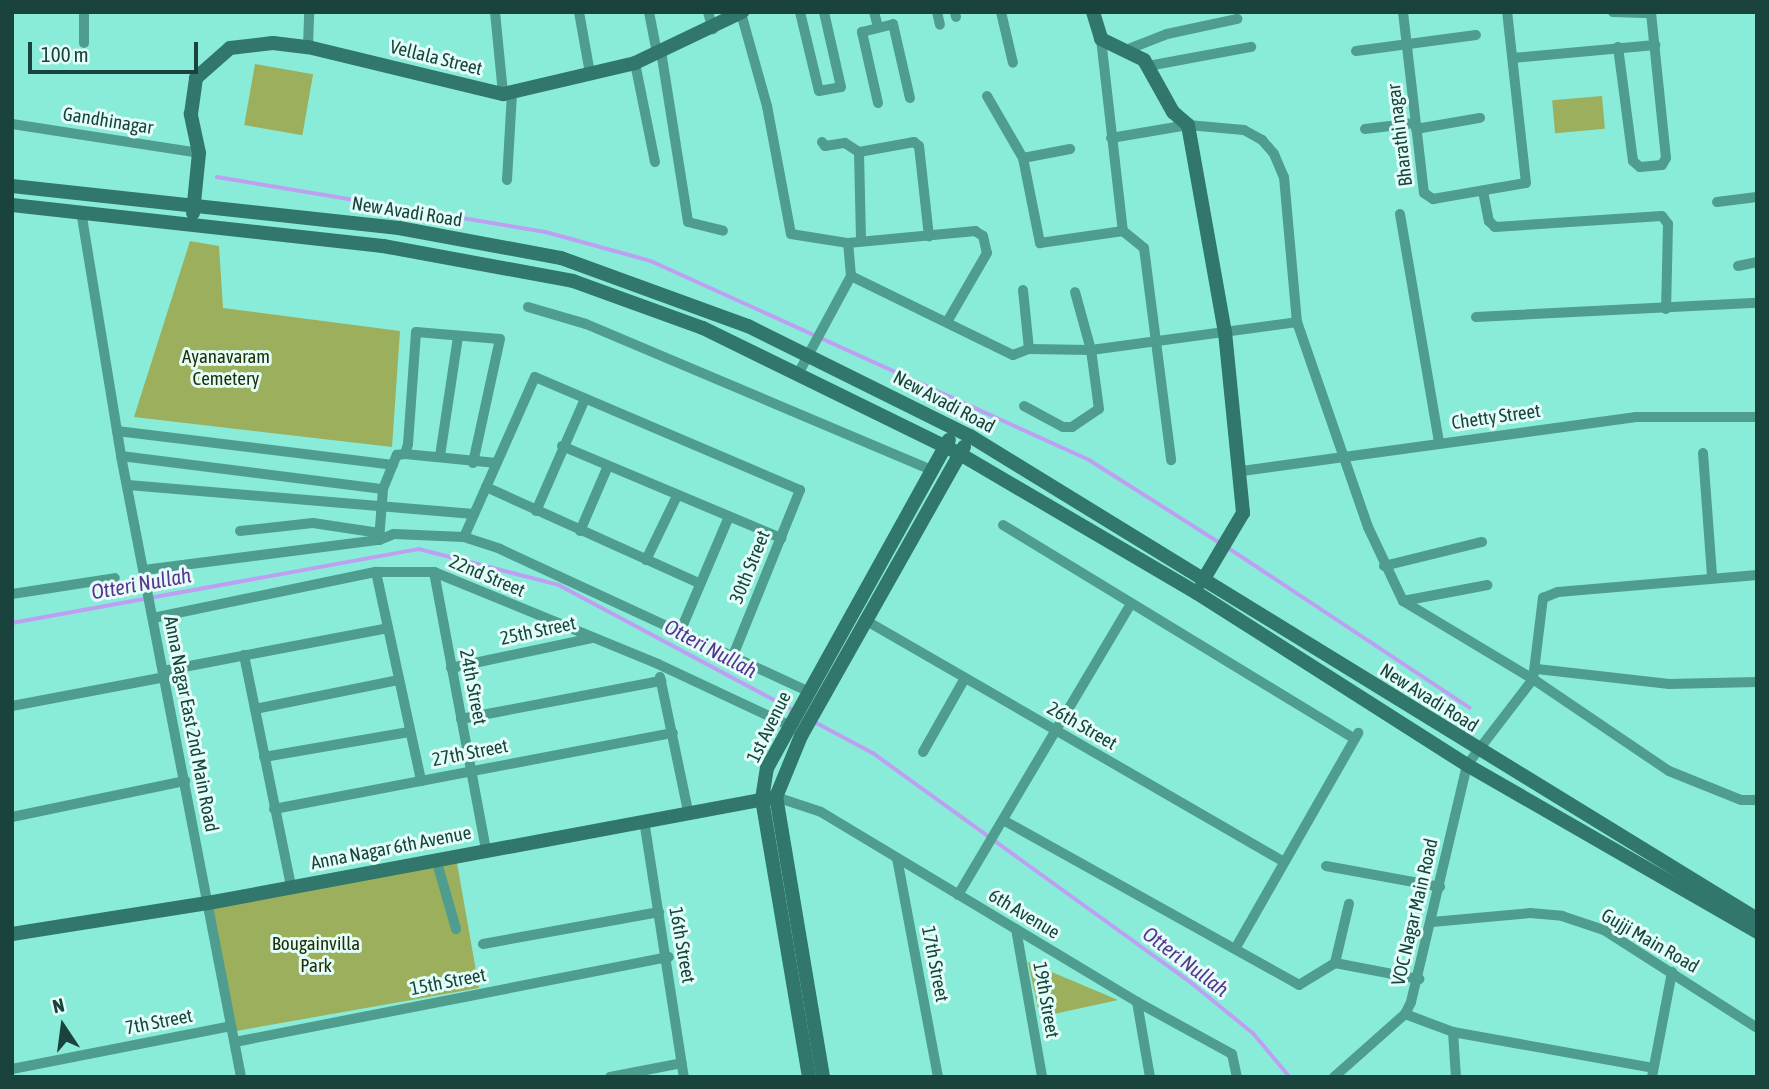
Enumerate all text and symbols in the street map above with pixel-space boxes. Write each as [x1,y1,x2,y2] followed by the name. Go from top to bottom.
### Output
[32,28,201,72] scale bar
[387,36,485,80] street label: Vellala Street
[41,42,89,66] text: 100 m
[1382,82,1418,188] street label: Bharathi nagar
[61,103,155,139] street label: Gandhinagar
[350,192,464,232] street label: New Avadi Road
[182,346,270,390] park label: Ayanavaram Cemetery
[889,366,999,438] street label: New Avadi Road
[1450,399,1542,435] street label: Chetty Street
[725,527,775,607] street label: 30th Street
[446,550,528,602] street label: 22nd Street
[89,562,193,604] water label: Otteri Nullah
[498,612,578,650] street label: 25th Street
[661,613,761,683] water label: Otteri Nullah
[159,614,223,834] street label: Anna Nagar East 2nd Main Road
[454,647,492,727] street label: 24th Street
[1376,659,1482,737] street label: New Avadi Road
[742,688,796,766] street label: 1st Avenue
[1043,697,1121,755] street label: 26th Street
[430,734,510,772] street label: 27th Street
[309,821,473,875] street label: Anna Nagar 6th Avenue
[1387,836,1443,988] street label: VOC Nagar Main Road
[984,884,1064,944] street label: 6th Avenue
[1597,904,1703,978] street label: Gujji Main Road
[664,905,700,985] street label: 16th Street
[1138,921,1234,1001] water label: Otteri Nullah
[916,924,954,1004] street label: 17th Street
[272,933,360,977] park label: Bougainvilla Park
[1028,960,1064,1040] street label: 19th Street
[408,963,488,1001] street label: 15th Street
[28,991,98,1061] north arrow
[50,994,66,1018] text: N
[123,1004,195,1040] street label: 7th Street

